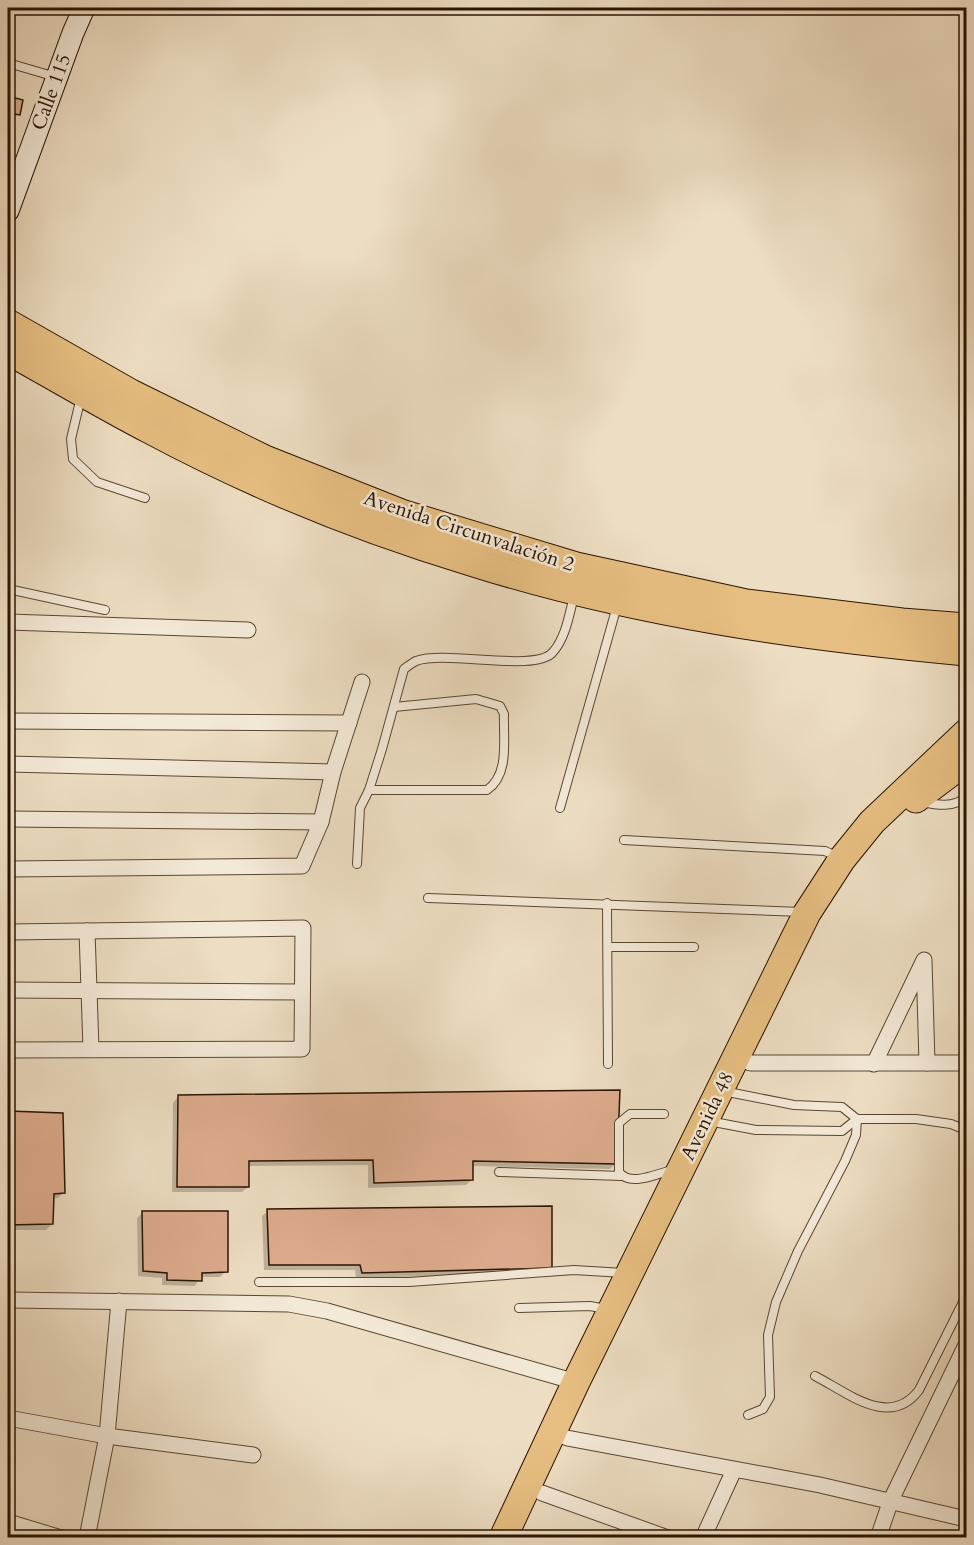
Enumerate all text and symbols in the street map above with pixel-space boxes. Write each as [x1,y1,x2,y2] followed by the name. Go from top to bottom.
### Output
[25,50,77,134] street label: Calle 115
[360,484,578,578] street label: Avenida Circunvalación 2
[674,1067,740,1165] street label: Avenida 48

